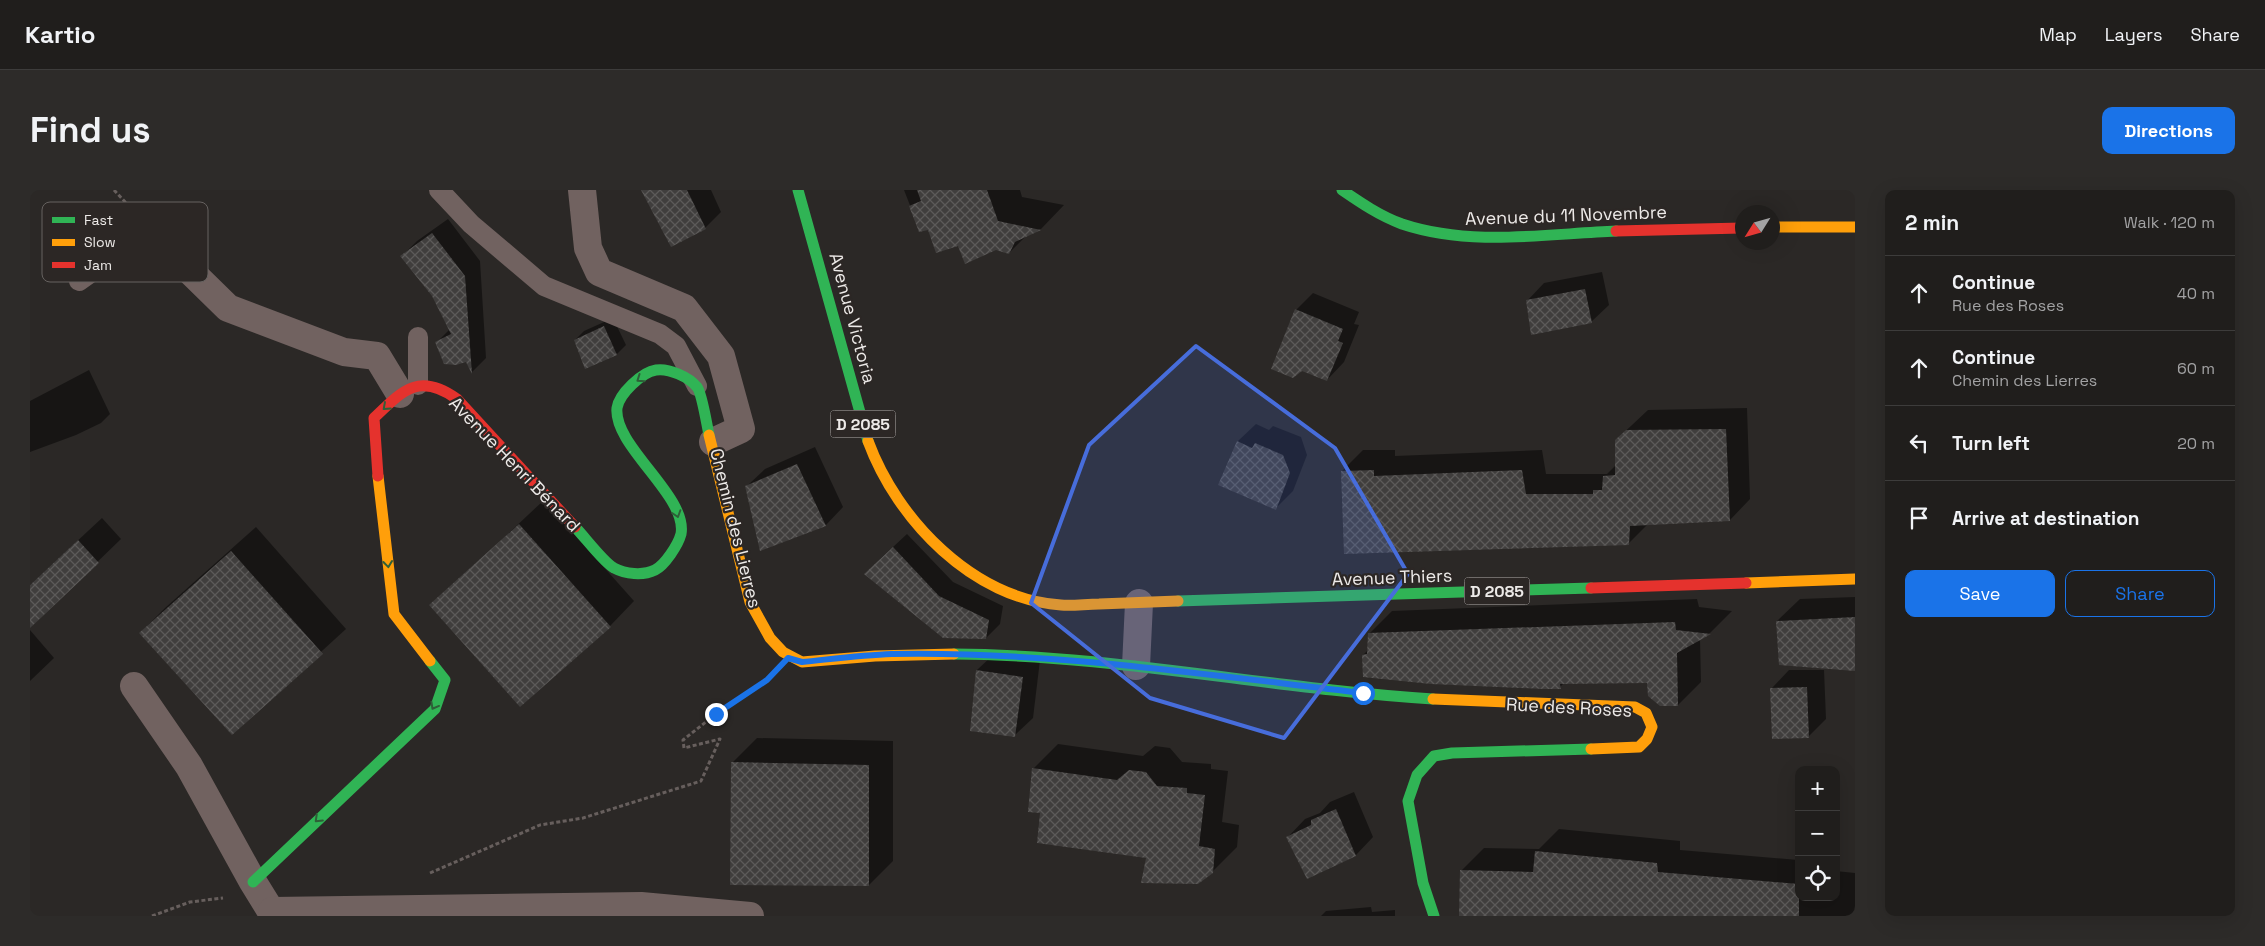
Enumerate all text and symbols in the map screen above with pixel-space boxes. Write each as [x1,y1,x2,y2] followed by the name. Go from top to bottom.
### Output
[25,19,95,50] text: Kartio
[2039,23,2077,46] text: Map
[2105,23,2162,46] text: Layers
[2190,23,2240,46] text: Share
[2102,107,2235,154] button: Directions
[30,108,151,152] text: Find us
[1465,200,1667,230] street label: Avenue du 11 Novembre
[42,202,208,282] legend
[1735,205,1780,250] north arrow
[1905,209,1959,236] text: 2 min
[84,211,113,229] text: Fast
[2124,212,2215,233] text: Walk · 120 m
[84,233,116,251] text: Slow
[824,250,882,386] street label: Avenue Victoria
[84,256,112,274] text: Jam
[1952,270,2035,295] text: Continue
[1905,279,1933,307] icon: ahead
[2177,283,2215,304] text: 40 m
[1952,295,2064,316] text: Rue des Roses
[1952,345,2035,370] text: Continue
[1905,354,1933,382] icon: ahead
[2177,358,2215,379] text: 60 m
[1952,370,2097,391] text: Chemin des Lierres
[636,373,646,382] one-way arrow
[444,391,586,537] street label: Avenue Henri Bénard
[383,401,392,410] one-way arrow
[830,410,896,438] road number: D 2085
[1905,429,1933,457] icon: left
[1952,431,2030,456] text: Turn left
[2177,433,2215,454] text: 20 m
[705,446,767,610] street label: Chemin des Lierres
[1905,504,1933,532] icon: arrive
[1952,506,2140,531] text: Arrive at destination
[672,509,682,518] one-way arrow
[382,560,393,568] one-way arrow
[1331,563,1453,591] street label: Avenue Thiers
[1905,570,2055,617] button: Save
[2065,570,2215,617] button: Share
[1464,578,1530,604] road number: D 2085
[1352,682,1375,705] route start
[1505,692,1633,722] street label: Rue des Roses
[430,701,440,710] one-way arrow
[705,703,728,726] route end
[1795,766,1840,901] map controls
[1795,766,1840,811] button: +
[1795,811,1840,856] button: −
[315,813,324,822] one-way arrow
[1795,856,1840,901] button: locate

